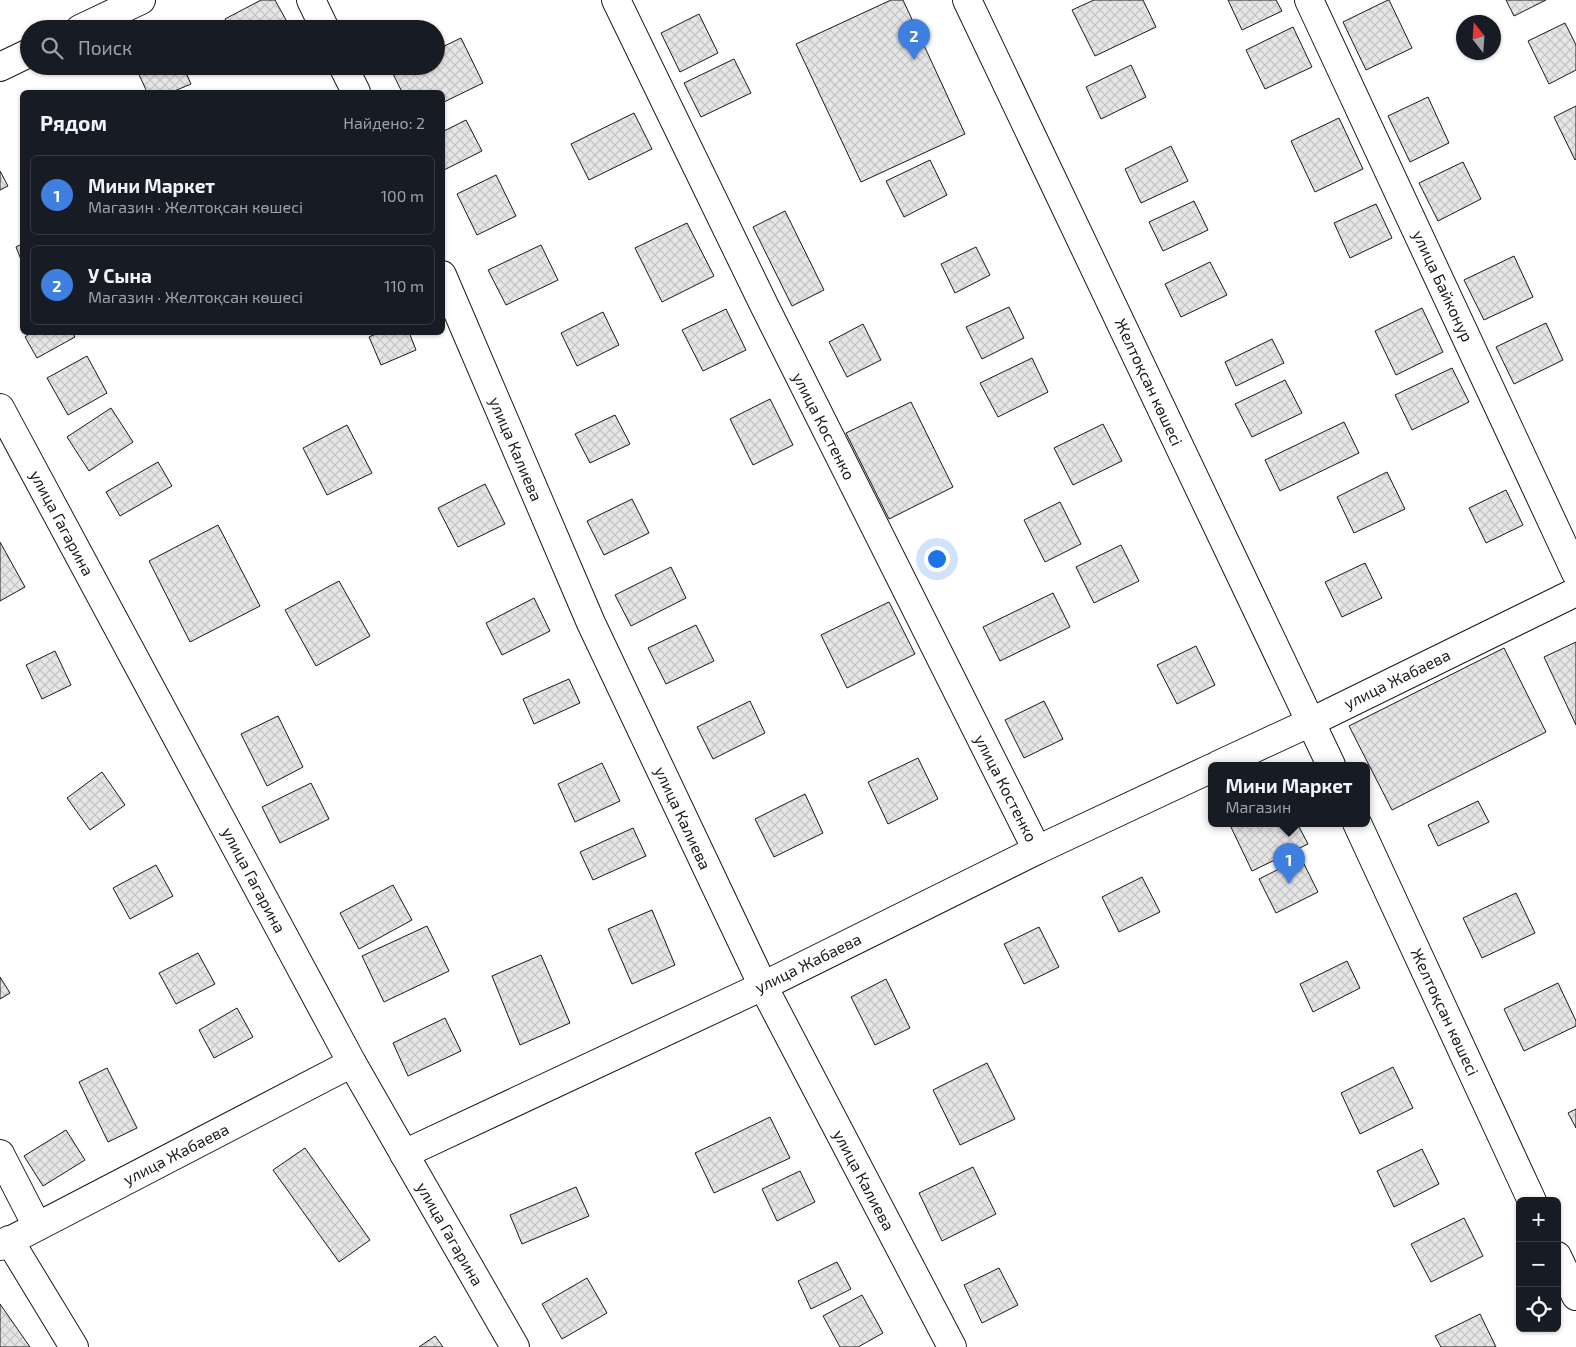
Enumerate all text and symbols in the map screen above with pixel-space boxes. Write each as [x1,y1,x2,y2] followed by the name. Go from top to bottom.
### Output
[1456,15,1501,60] north arrow
[898,19,930,60] pin: 2
[20,20,445,75] search box
[38,34,66,62] icon: search
[78,36,132,59] text: Поиск
[40,110,107,135] text: Рядом
[343,113,425,132] text: Найдено: 2
[88,174,215,197] text: Мини Маркет
[54,186,60,205] text: 1
[381,186,424,205] text: 100 m
[88,197,303,216] text: Магазин · Желтоқсан көшесі
[1408,227,1478,345] street label: улица Байконур
[88,264,152,287] text: У Сына
[52,276,62,295] text: 2
[384,276,424,295] text: 110 m
[88,287,303,306] text: Магазин · Желтоқсан көшесі
[1112,315,1187,449] street label: Желтоқсан көшесі
[788,369,860,483] street label: улица Костенко
[485,394,547,504] street label: улица Калиева
[26,467,98,579] street label: улица Гагарина
[924,546,950,572] your location
[1341,645,1453,713] street label: улица Жабаева
[970,731,1042,845] street label: улица Костенко
[1208,762,1370,827] popup
[650,763,716,873] street label: улица Калиева
[1226,774,1353,797] text: Мини Маркет
[1226,797,1291,816] text: Магазин
[218,824,290,936] street label: улица Гагарина
[1273,843,1305,884] pin: 1
[752,929,864,997] street label: улица Жабаева
[1408,945,1483,1079] street label: Желтоқсан көшесі
[120,1119,232,1189] street label: улица Жабаева
[829,1126,899,1234] street label: улица Калиева
[412,1178,488,1290] street label: улица Гагарина
[1516,1197,1561,1332] map controls
[1516,1197,1561,1242] button: +
[1516,1242,1561,1287] button: −
[1516,1287,1561,1332] button: locate

